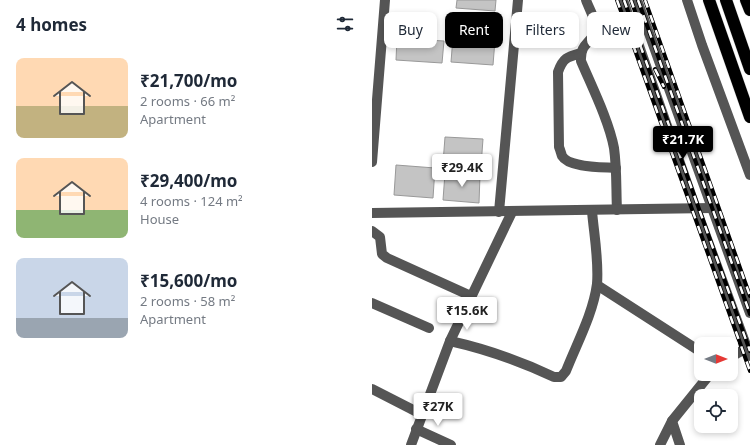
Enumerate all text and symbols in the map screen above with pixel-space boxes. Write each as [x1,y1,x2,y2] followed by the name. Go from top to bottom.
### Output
[384,12,437,48] chip: Buy
[445,12,503,48] chip: Rent
[511,12,579,48] chip: Filters
[587,12,644,48] chip: New
[16,13,87,36] text: 4 homes
[334,13,356,35] icon: filters
[140,69,237,92] text: ₹21,700/mo
[48,74,96,122] icon: home
[140,92,235,110] text: 2 rooms · 66 m²
[140,110,206,128] text: Apartment
[650,126,716,160] pin: ₹21.7K
[662,130,704,148] text: ₹21.7K
[429,154,495,188] pin: ₹29.4K
[441,158,483,176] text: ₹29.4K
[140,169,237,192] text: ₹29,400/mo
[48,174,96,222] icon: home
[140,192,243,210] text: 4 rooms · 124 m²
[140,210,179,228] text: House
[140,269,237,292] text: ₹15,600/mo
[48,274,96,322] icon: home
[140,292,235,310] text: 2 rooms · 58 m²
[434,297,500,331] pin: ₹15.6K
[446,301,488,319] text: ₹15.6K
[140,310,206,328] text: Apartment
[694,337,738,381] north arrow
[694,337,738,433] map controls
[694,389,738,433] button: locate
[414,393,462,427] pin: ₹27K
[423,397,453,415] text: ₹27K

